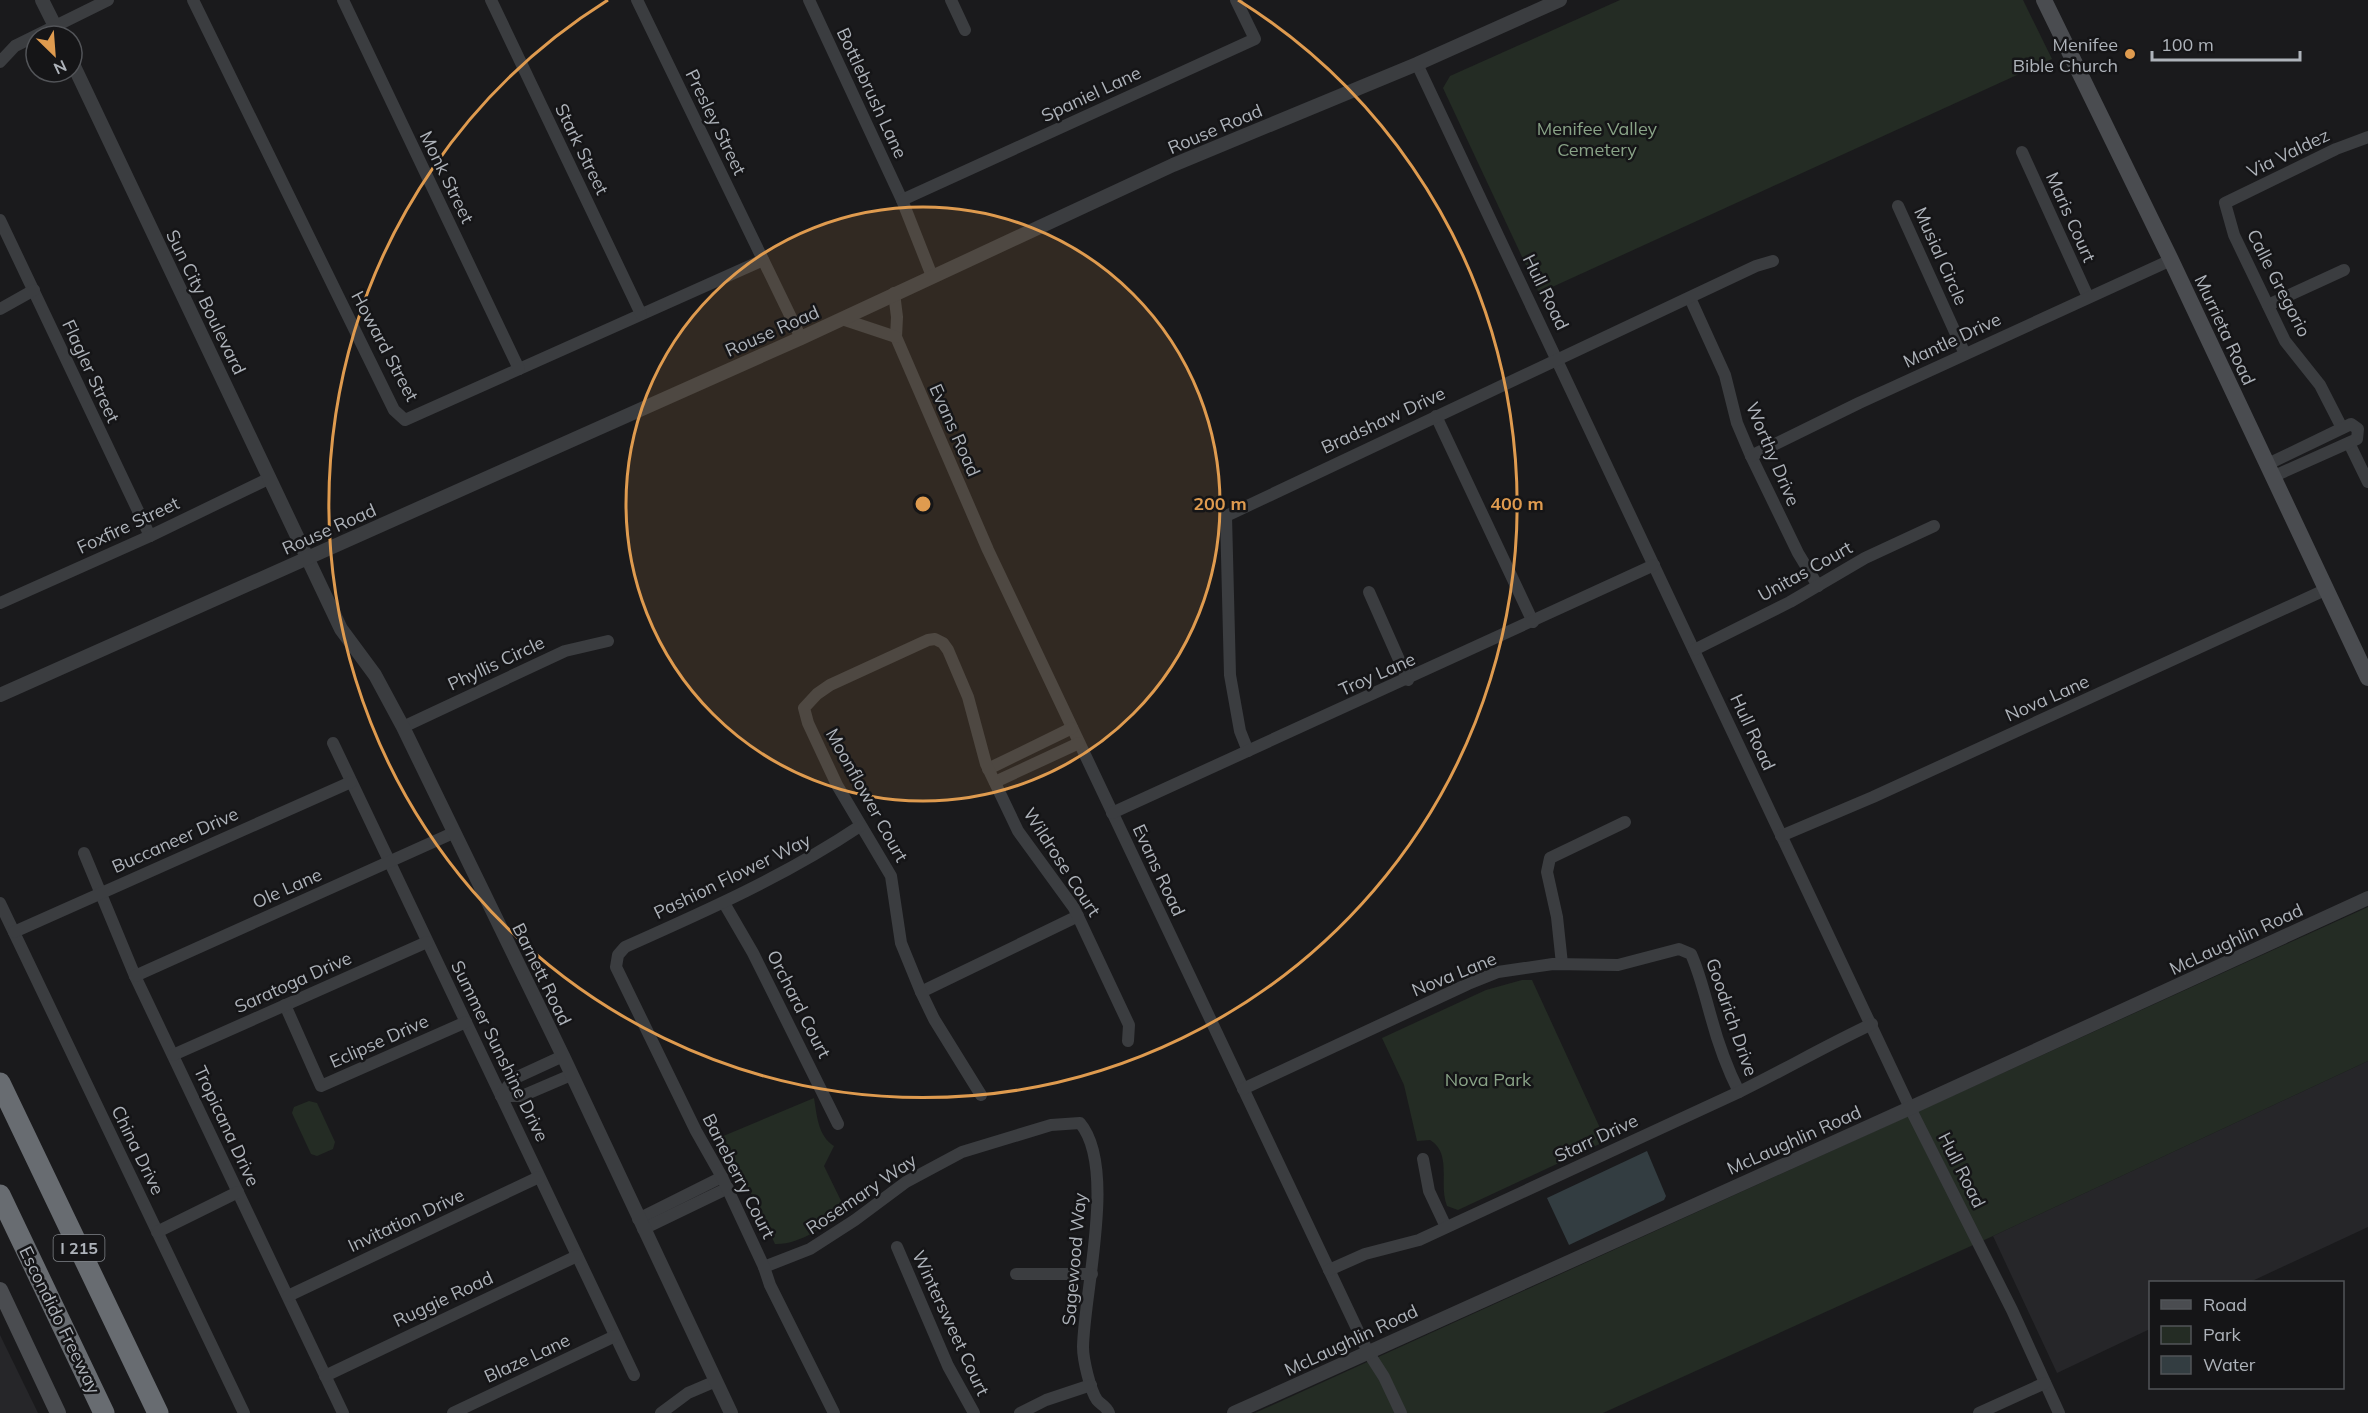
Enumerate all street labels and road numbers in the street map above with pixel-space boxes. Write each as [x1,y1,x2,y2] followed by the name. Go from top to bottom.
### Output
[832,24,912,162] street label: Bottlebrush Lane
[1037,61,1145,127] street label: Spaniel Lane
[681,65,751,179] street label: Presley Street
[1164,99,1266,159] street label: Rouse Road
[550,100,614,198] street label: Stark Street
[2243,123,2333,183] street label: Via Valdez
[415,127,479,227] street label: Monk Street
[2041,168,2101,266] street label: Maris Court
[1909,203,1973,309] street label: Musial Circle
[2242,225,2316,341] street label: Calle Gregorio
[161,226,251,378] street label: Sun City Boulevard
[1518,250,1574,334] street label: Hull Road
[2189,271,2261,389] street label: Murrieta Road
[346,287,424,405] street label: Howard Street
[721,300,823,362] street label: Rouse Road
[1899,307,2005,373] street label: Mantle Drive
[57,316,125,426] street label: Flagler Street
[924,380,986,480] street label: Evans Road
[1317,381,1449,459] street label: Bradshaw Drive
[1741,399,1805,509] street label: Worthy Drive
[73,491,183,559] street label: Foxfire Street
[278,498,380,560] street label: Rouse Road
[1754,536,1856,606] street label: Unitas Court
[444,631,548,695] street label: Phyllis Circle
[1335,647,1419,701] street label: Troy Lane
[2001,669,2093,727] street label: Nova Lane
[1725,690,1781,774] street label: Hull Road
[821,724,913,866] street label: Moonflower Court
[108,802,242,878] street label: Buccaneer Drive
[1018,803,1106,921] street label: Wildrose Court
[1128,820,1190,920] street label: Evans Road
[650,828,815,924] street label: Pashion Flower Way
[249,863,325,913] street label: Ole Lane
[2166,898,2306,980] street label: McLaughlin Road
[507,919,577,1029] street label: Barnett Road
[231,946,355,1018] street label: Saratoga Drive
[762,946,836,1062] street label: Orchard Court
[1408,947,1500,1001] street label: Nova Lane
[1701,955,1763,1079] street label: Goodrich Drive
[446,957,554,1145] street label: Summer Sunshine Drive
[326,1009,432,1073] street label: Eclipse Drive
[189,1062,265,1190] street label: Tropicana Drive
[1723,1100,1865,1180] street label: McLaughlin Road
[106,1102,170,1198] street label: China Drive
[1551,1109,1641,1167] street label: Starr Drive
[698,1110,780,1242] street label: Baneberry Court
[1933,1128,1991,1212] street label: Hull Road
[801,1148,921,1239] street label: Rosemary Way
[344,1183,468,1257] street label: Invitation Drive
[1057,1191,1091,1326] street label: Sagewood Way
[54,1235,104,1261] road number: I 215
[14,1242,106,1398] street label: Escondido Freeway
[907,1247,995,1399] street label: Wintersweet Court
[389,1266,497,1332] street label: Ruggie Road
[1281,1299,1421,1381] street label: McLaughlin Road
[480,1328,574,1388] street label: Blaze Lane

